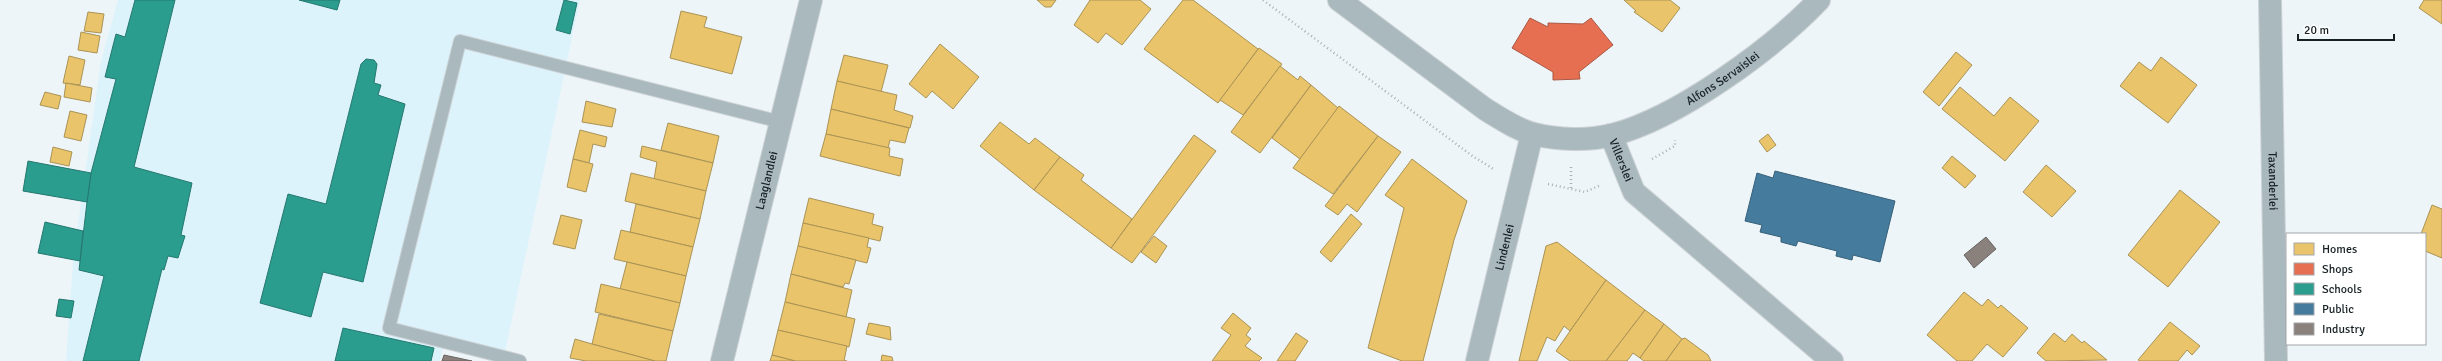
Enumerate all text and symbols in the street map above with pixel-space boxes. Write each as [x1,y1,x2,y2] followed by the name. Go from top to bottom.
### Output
[2298,16,2394,42] scale bar
[2304,23,2329,38] text: 20 m
[1683,48,1762,108] street label: Alfons Servaislei
[1606,136,1637,184] street label: Villerslei
[752,150,781,211] street label: Laaglandlei
[2265,151,2281,210] street label: Taxanderlei
[1492,222,1517,272] street label: Lindenlei
[2286,233,2426,345] legend
[2322,242,2357,257] text: Homes
[2322,262,2353,277] text: Shops
[2322,282,2362,297] text: Schools
[2322,302,2354,317] text: Public
[2322,322,2365,337] text: Industry

